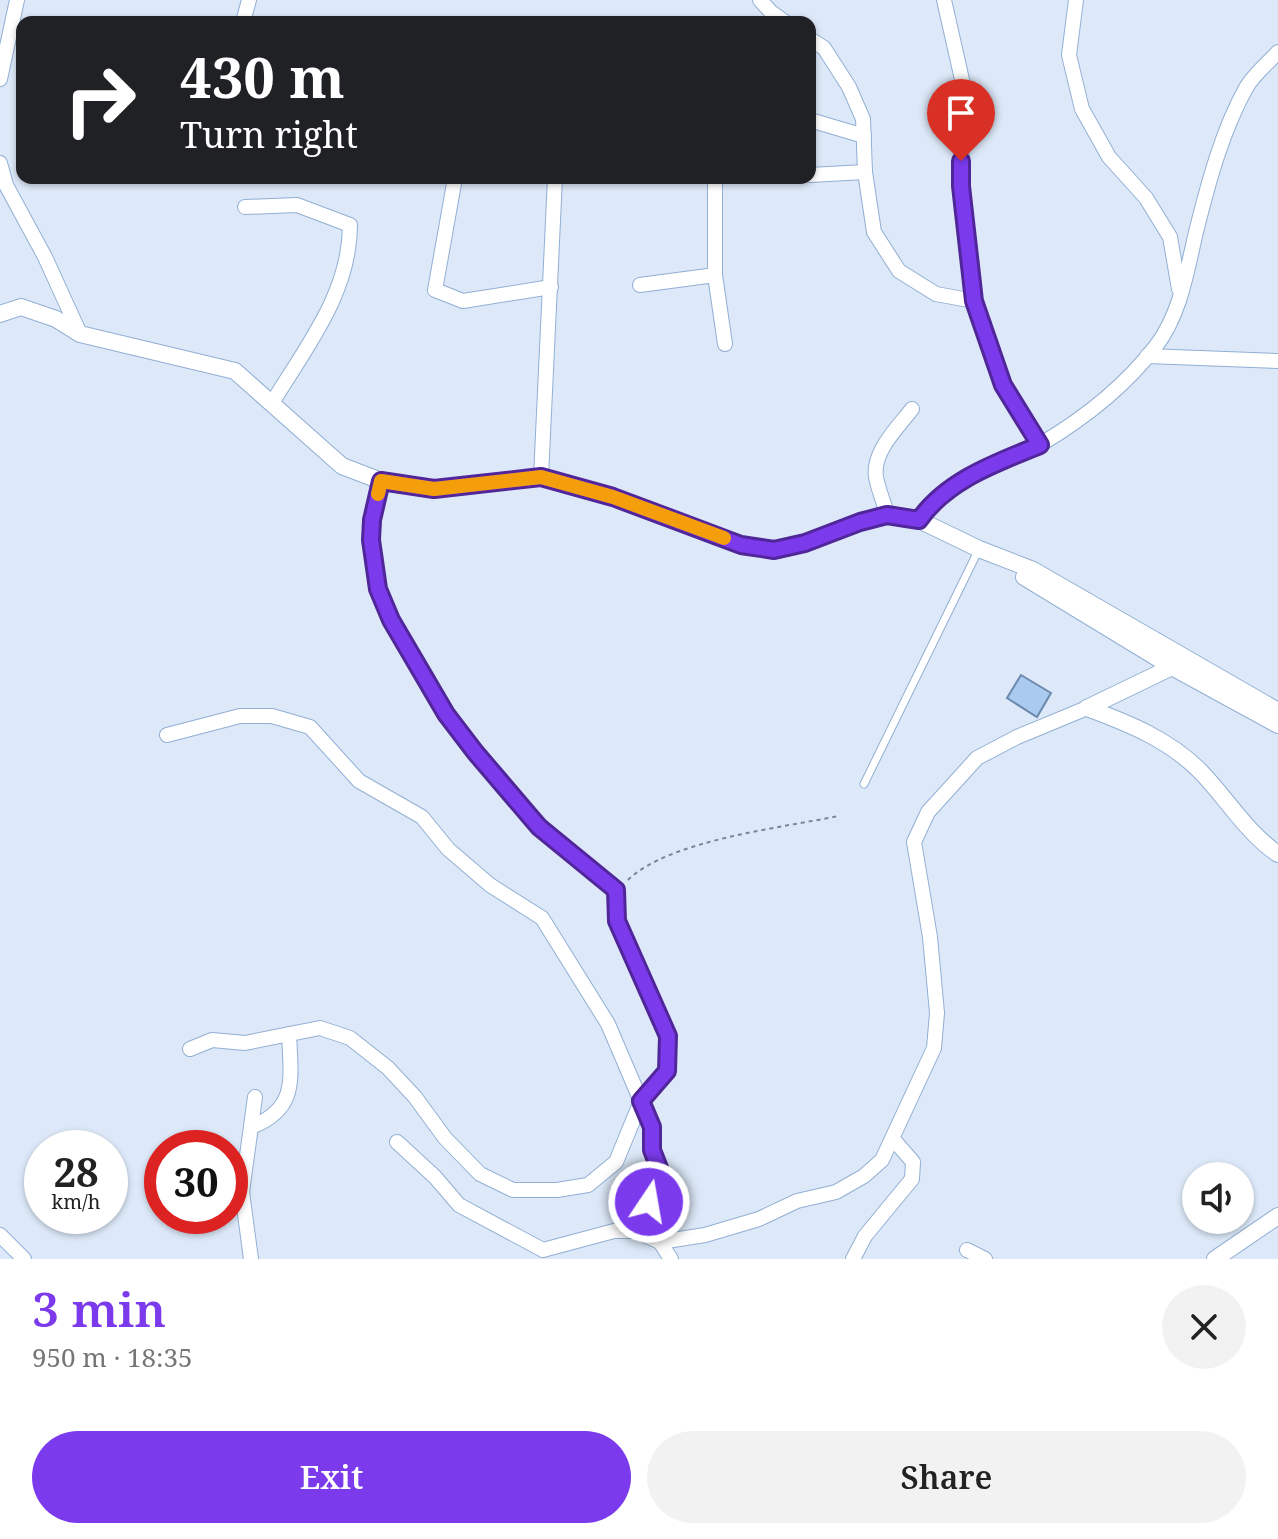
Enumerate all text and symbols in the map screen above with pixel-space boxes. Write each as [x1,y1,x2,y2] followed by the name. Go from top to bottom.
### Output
[180,38,345,114] text: 430 m
[48,48,152,152] icon: right
[927,79,995,161] pin
[939,91,983,135] icon: arrive
[180,110,358,159] text: Turn right
[144,1130,248,1234] speed limit sign: 30
[53,1144,99,1199] text: 28
[607,1160,691,1244] position arrow
[1182,1162,1254,1234] map controls
[1182,1162,1254,1234] button: sound
[51,1188,101,1215] text: km/h
[32,1276,166,1341] text: 3 min
[1162,1285,1246,1369] button: close
[32,1339,193,1375] text: 950 m · 18:35
[32,1431,631,1523] button: Exit
[647,1431,1246,1523] button: Share

